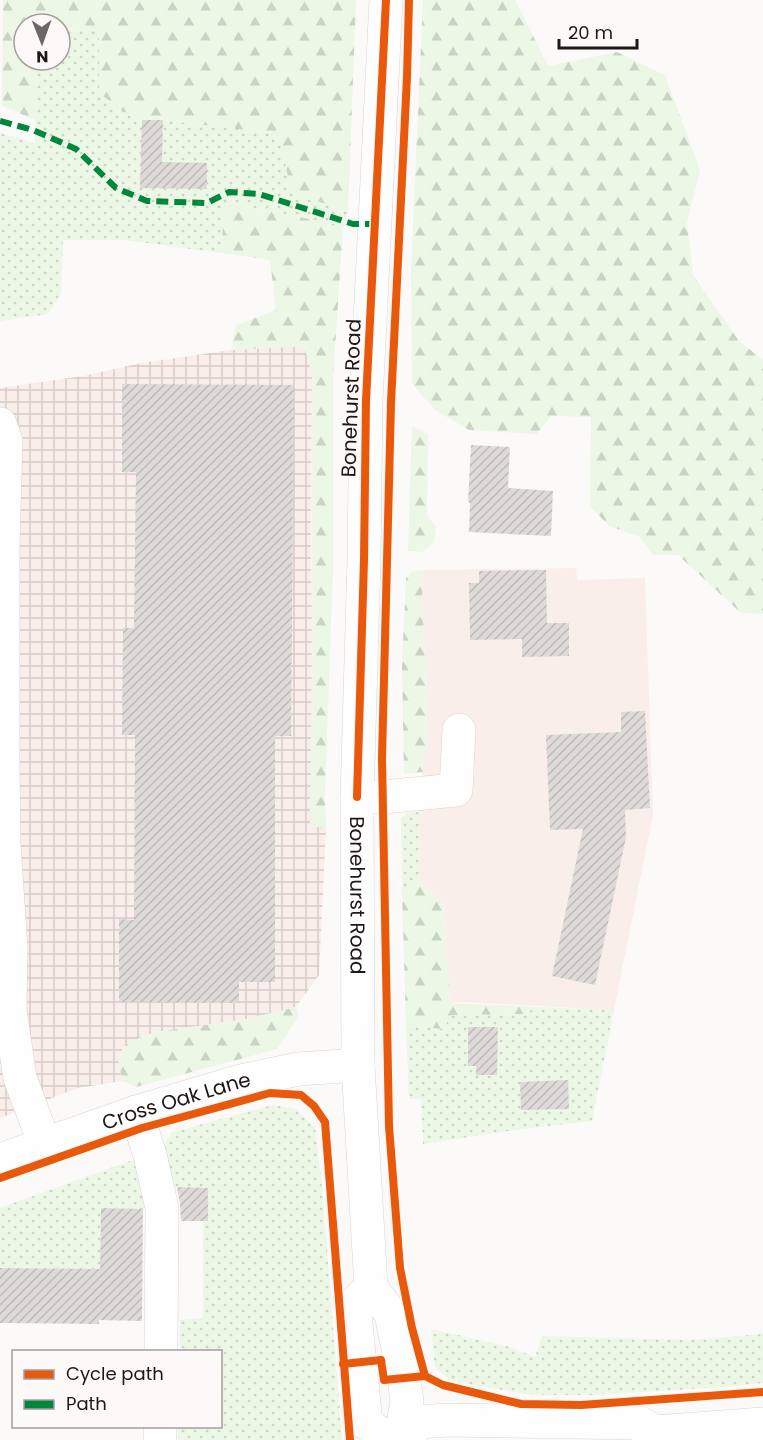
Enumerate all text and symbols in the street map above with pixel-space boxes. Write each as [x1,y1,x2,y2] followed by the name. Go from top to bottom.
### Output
[12,12,72,72] north arrow
[559,12,637,50] scale bar
[568,20,613,45] text: 20 m
[36,45,48,68] text: N
[334,318,368,478] street label: Bonehurst Road
[343,816,372,975] street label: Bonehurst Road
[98,1065,253,1137] street label: Cross Oak Lane
[12,1350,222,1428] legend
[66,1361,164,1386] text: Cycle path
[66,1391,107,1416] text: Path

